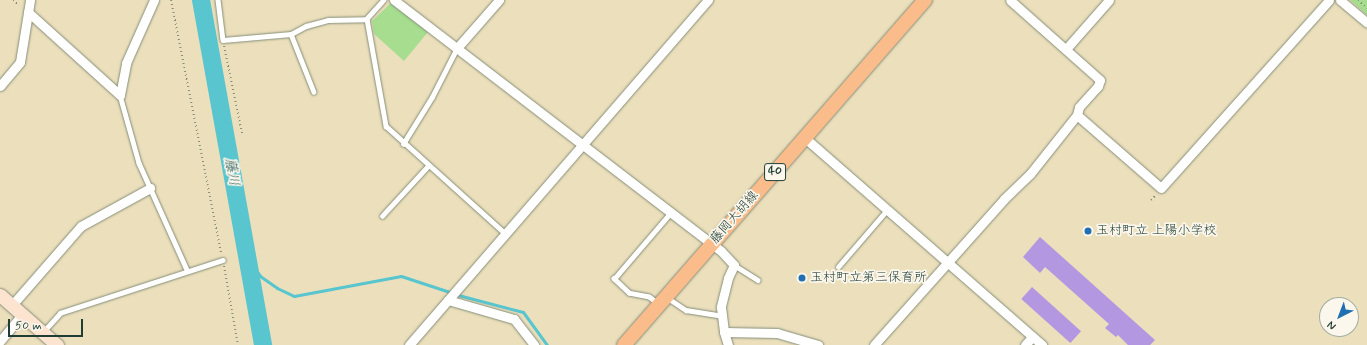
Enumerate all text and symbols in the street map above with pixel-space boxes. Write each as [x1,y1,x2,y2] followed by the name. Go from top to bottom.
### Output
[221,157,243,187] water label: 藤川
[764,162,786,182] road number: 40
[708,188,762,248] street label: 藤岡大胡線
[1096,223,1217,239] place label: 玉村町立 上陽小学校
[1083,226,1093,236] marker: 玉村町立 上陽小学校
[810,270,927,286] place label: 玉村町立第三保育所
[797,273,807,283] marker: 玉村町立第三保育所
[1319,297,1359,337] north arrow
[10,311,85,337] scale bar
[15,318,42,334] text: 50 m
[1324,318,1339,333] text: N

